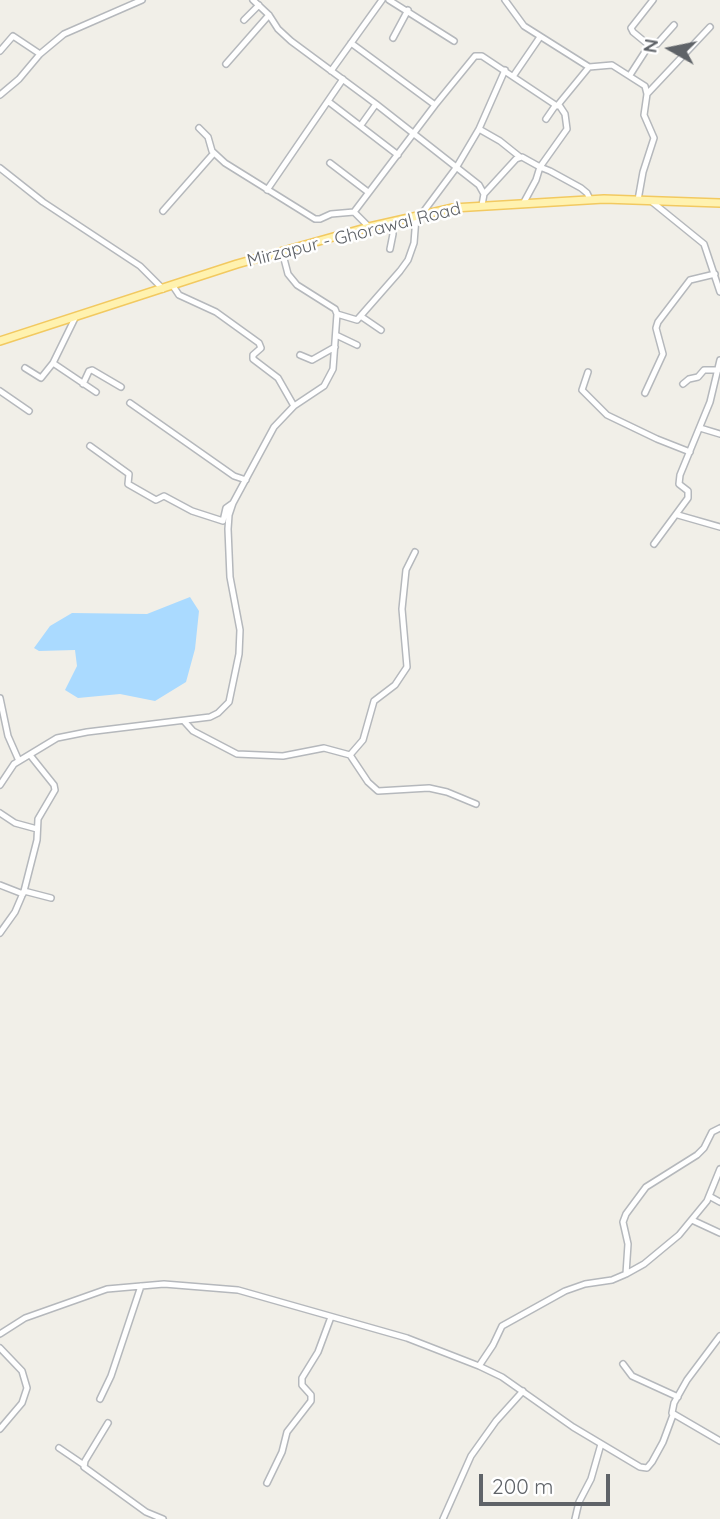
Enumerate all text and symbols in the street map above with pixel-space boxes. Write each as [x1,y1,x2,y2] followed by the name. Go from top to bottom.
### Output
[636,14,706,84] north arrow
[637,37,663,54] text: N
[245,198,463,272] street label: Mirzapur - Ghorawal Road
[482,1460,613,1504] scale bar
[492,1473,554,1499] text: 200 m

